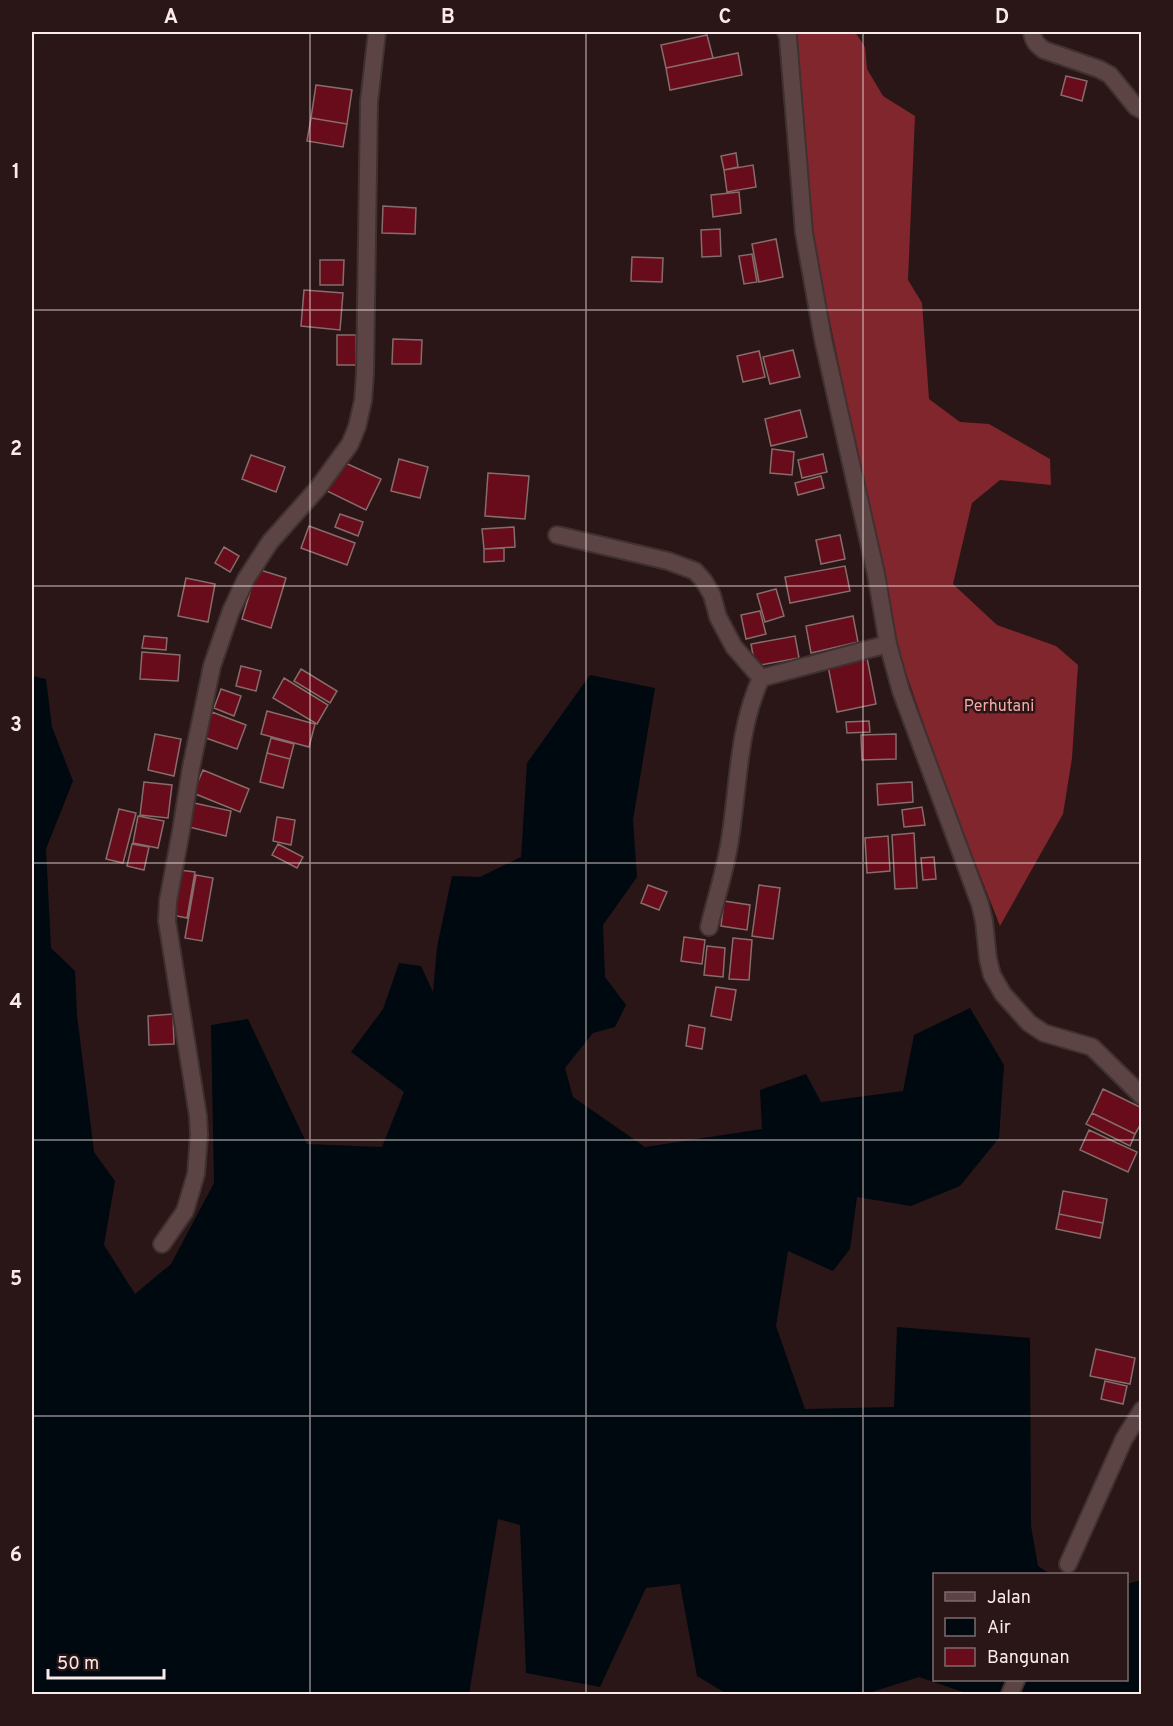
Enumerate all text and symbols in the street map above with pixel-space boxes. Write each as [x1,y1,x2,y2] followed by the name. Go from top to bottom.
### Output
[164,5,178,31] text: A
[441,5,455,31] text: B
[719,5,731,31] text: C
[995,5,1009,31] text: D
[12,160,20,186] text: 1
[10,437,22,463] text: 2
[964,697,1034,717] park label: Perhutani
[10,713,22,739] text: 3
[10,990,22,1016] text: 4
[10,1267,22,1293] text: 5
[10,1543,22,1569] text: 6
[933,1573,1128,1681] legend
[987,1587,1031,1610] text: Jalan
[987,1617,1011,1640] text: Air
[48,1642,164,1680] scale bar
[987,1647,1070,1670] text: Bangunan
[57,1653,99,1676] text: 50 m

